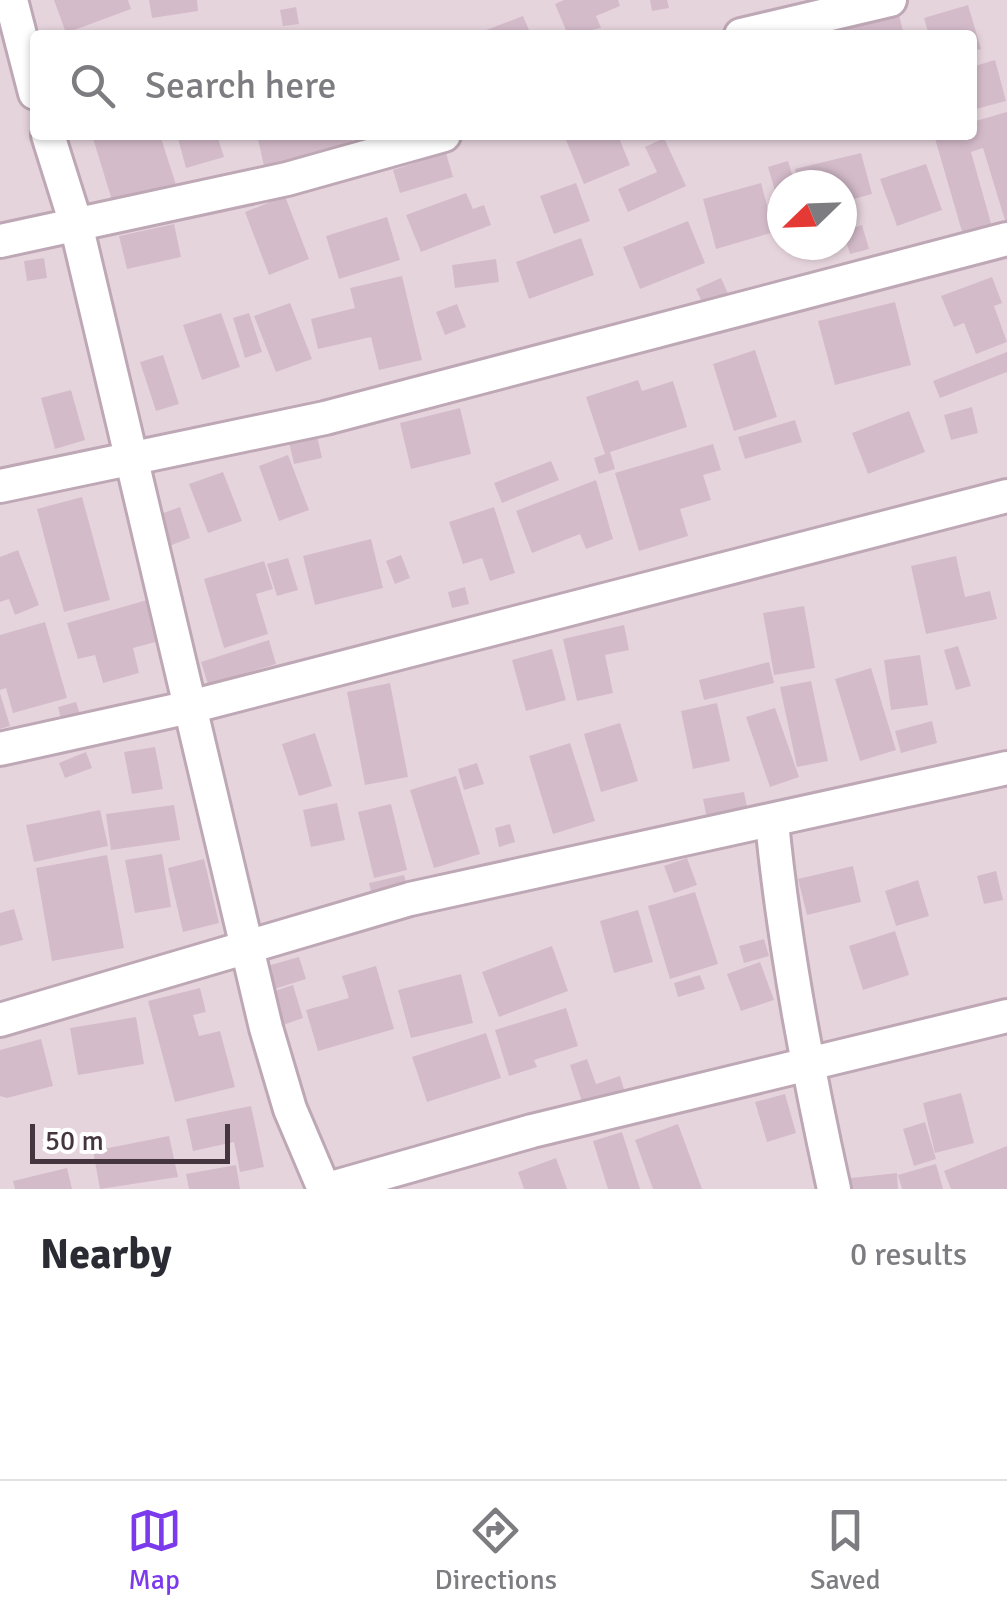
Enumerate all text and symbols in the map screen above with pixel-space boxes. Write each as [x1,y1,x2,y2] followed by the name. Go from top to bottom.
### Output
[30,30,977,140] search box
[65,58,120,113] icon: search
[145,62,337,109] text: Search here
[767,170,857,260] north arrow
[30,1119,230,1164] scale bar
[45,1124,104,1158] text: 50 m
[40,1229,172,1280] text: Nearby
[850,1235,967,1274] text: 0 results
[127,1503,182,1597] tab: Map
[435,1503,557,1597] tab: Directions
[810,1503,880,1597] tab: Saved

